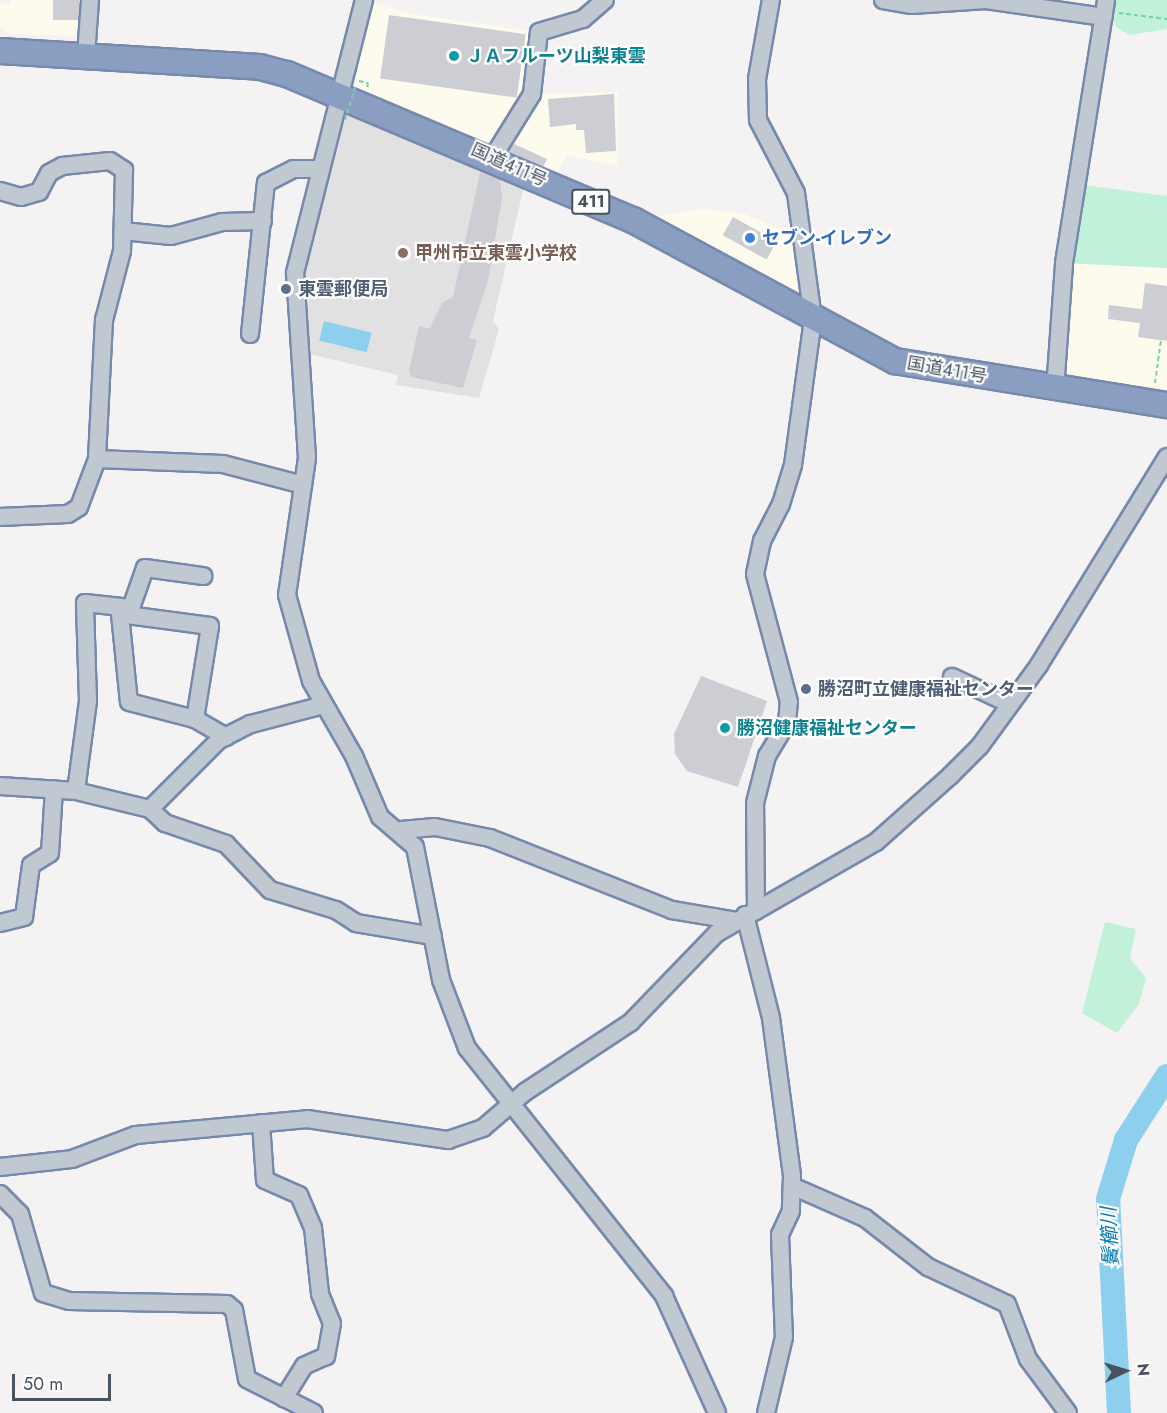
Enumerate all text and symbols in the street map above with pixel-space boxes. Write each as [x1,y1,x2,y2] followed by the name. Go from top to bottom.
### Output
[466,45,646,67] place label: ＪＡフルーツ山梨東雲
[447,49,461,63] marker: ＪＡフルーツ山梨東雲
[468,139,550,191] street label: 国道411号
[570,189,612,215] road number: 411
[762,227,892,249] place label: セブン-イレブン
[743,231,757,245] marker: セブン-イレブン
[415,242,577,264] place label: 甲州市立東雲小学校
[396,246,410,260] marker: 甲州市立東雲小学校
[298,278,388,300] place label: 東雲郵便局
[279,282,293,296] marker: 東雲郵便局
[905,352,989,388] street label: 国道411号
[818,678,1034,700] place label: 勝沼町立健康福祉センター
[799,682,813,696] marker: 勝沼町立健康福祉センター
[737,717,917,739] place label: 勝沼健康福祉センター
[718,721,732,735] marker: 勝沼健康福祉センター
[1096,1206,1124,1268] water label: 鬢櫛川
[1095,1341,1155,1401] north arrow
[15,1362,114,1400] scale bar
[1132,1363,1155,1377] text: N
[23,1371,63,1397] text: 50 m

